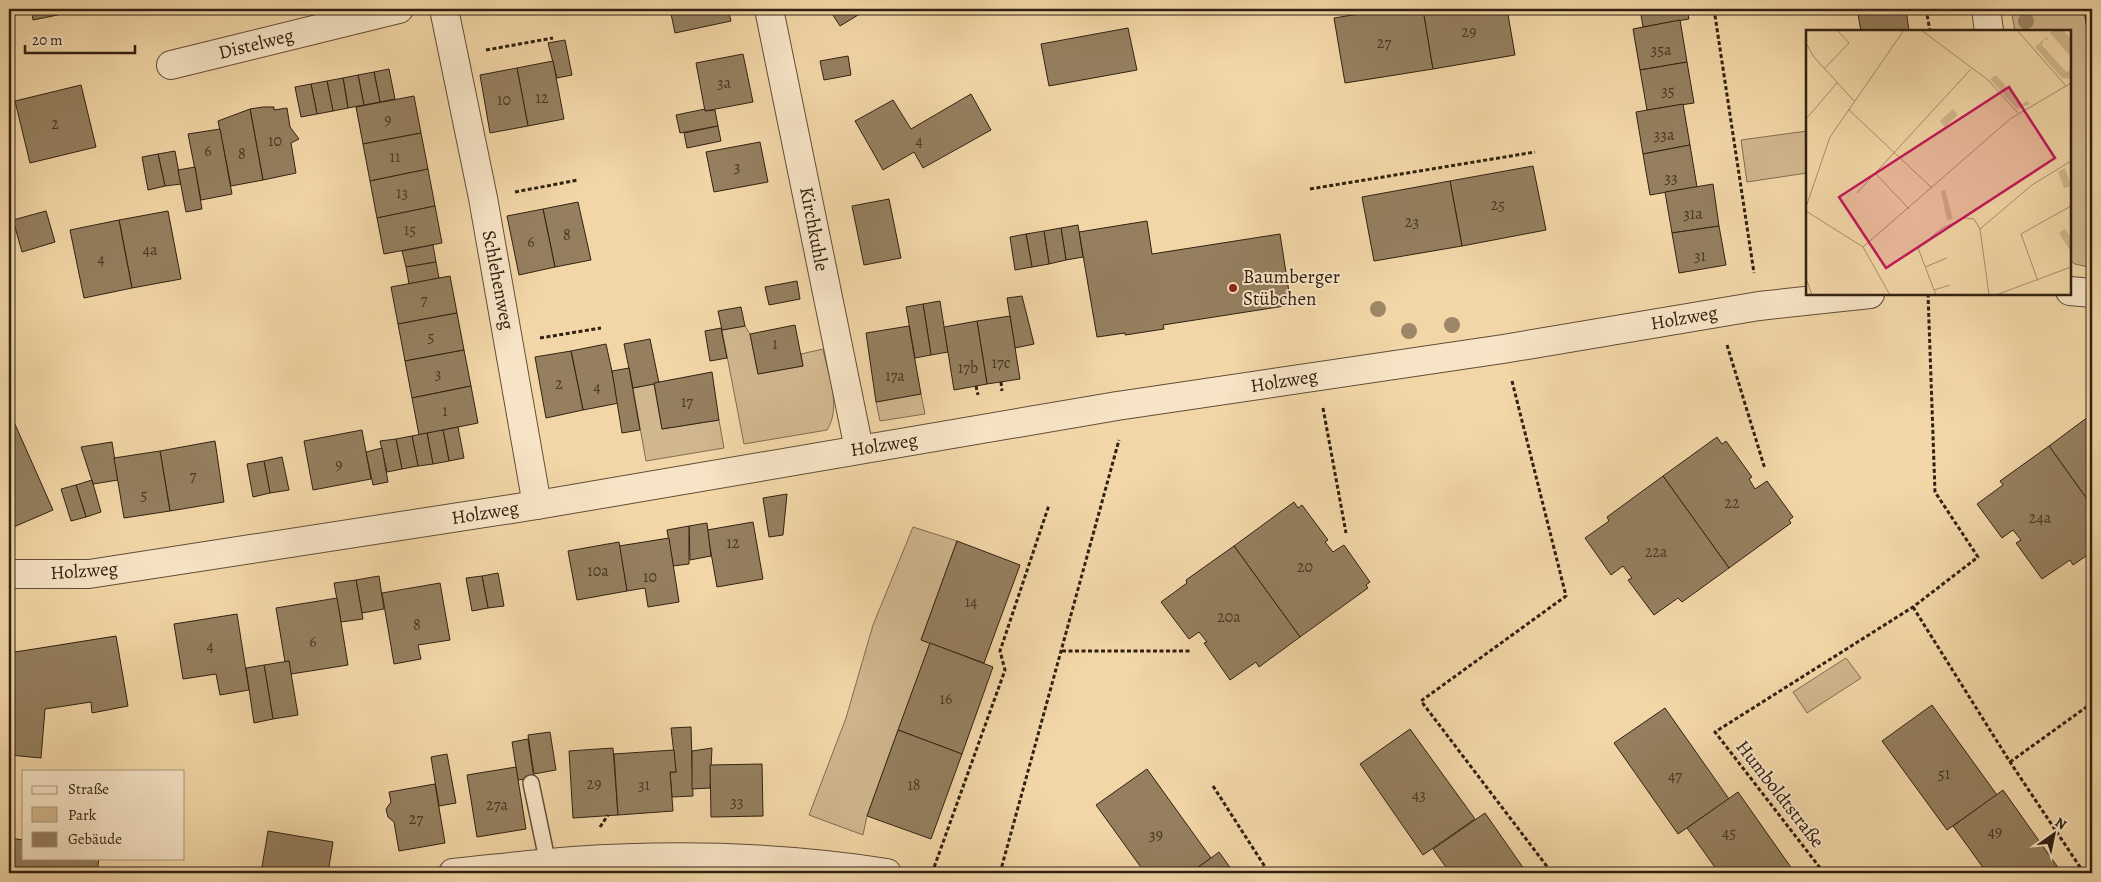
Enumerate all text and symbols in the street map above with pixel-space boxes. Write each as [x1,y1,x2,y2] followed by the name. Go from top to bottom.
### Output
[1462,21,1476,43] house number: 29
[25,22,135,54] scale bar
[216,22,297,66] street label: Distelweg
[32,30,63,50] text: 20 m
[1806,30,2071,295] inset map
[1377,32,1391,54] house number: 27
[1651,39,1672,61] house number: 35a
[717,72,732,94] house number: 3a
[1661,80,1675,102] house number: 35
[535,87,549,109] house number: 12
[497,89,511,111] house number: 10
[384,109,392,131] house number: 9
[51,113,59,135] house number: 2
[1654,124,1675,146] house number: 33a
[268,130,282,152] house number: 10
[915,130,923,152] house number: 4
[204,140,212,162] house number: 6
[238,143,246,165] house number: 8
[390,146,401,168] house number: 11
[734,156,740,178] house number: 3
[1664,167,1678,189] house number: 33
[396,182,408,204] house number: 13
[793,185,835,273] street label: Kirchkuhle
[1491,194,1505,216] house number: 25
[1683,203,1703,225] house number: 31a
[1405,211,1419,233] house number: 23
[404,219,416,241] house number: 15
[563,224,571,246] house number: 8
[476,228,520,332] street label: Schlehenweg
[527,231,535,253] house number: 6
[143,239,158,261] house number: 4a
[1694,245,1707,267] house number: 31
[97,248,105,270] house number: 4
[1243,264,1340,312] place label: Baumberger Stübchen
[1227,282,1239,294] marker: Baumberger Stübchen
[421,289,428,311] house number: 7
[1648,299,1720,337] street label: Holzweg
[428,326,435,348] house number: 5
[772,333,778,355] house number: 1
[992,352,1011,374] house number: 17c
[958,357,978,379] house number: 17b
[435,363,441,385] house number: 3
[1249,363,1320,399] street label: Holzweg
[885,365,905,387] house number: 17a
[555,373,563,395] house number: 2
[593,376,601,398] house number: 4
[681,391,693,413] house number: 17
[442,400,448,422] house number: 1
[849,427,920,463] street label: Holzweg
[335,454,343,476] house number: 9
[190,465,197,487] house number: 7
[141,484,148,506] house number: 5
[1724,492,1740,514] house number: 22
[450,495,521,531] street label: Holzweg
[2029,507,2052,529] house number: 24a
[726,532,740,554] house number: 12
[1645,541,1668,563] house number: 22a
[49,556,119,586] street label: Holzweg
[1297,556,1313,578] house number: 20
[587,560,609,582] house number: 10a
[643,566,657,588] house number: 10
[965,591,977,613] house number: 14
[1217,606,1241,628] house number: 20a
[413,614,421,636] house number: 8
[309,631,317,653] house number: 6
[206,635,214,657] house number: 4
[940,688,952,710] house number: 16
[1730,735,1830,853] street label: Humboldtstraße
[1938,763,1951,785] house number: 51
[1668,765,1682,787] house number: 47
[22,770,185,860] legend
[587,773,601,795] house number: 29
[638,774,651,796] house number: 31
[907,774,921,796] house number: 18
[68,779,109,799] text: Straße
[1412,784,1426,806] house number: 43
[730,791,744,813] house number: 33
[486,794,508,816] house number: 27a
[68,805,97,825] text: Park
[409,808,423,830] house number: 27
[2028,810,2078,860] north arrow
[2051,813,2070,834] text: N
[1988,821,2002,843] house number: 49
[1722,822,1736,844] house number: 45
[1149,824,1163,846] house number: 39
[68,829,122,849] text: Gebäude

